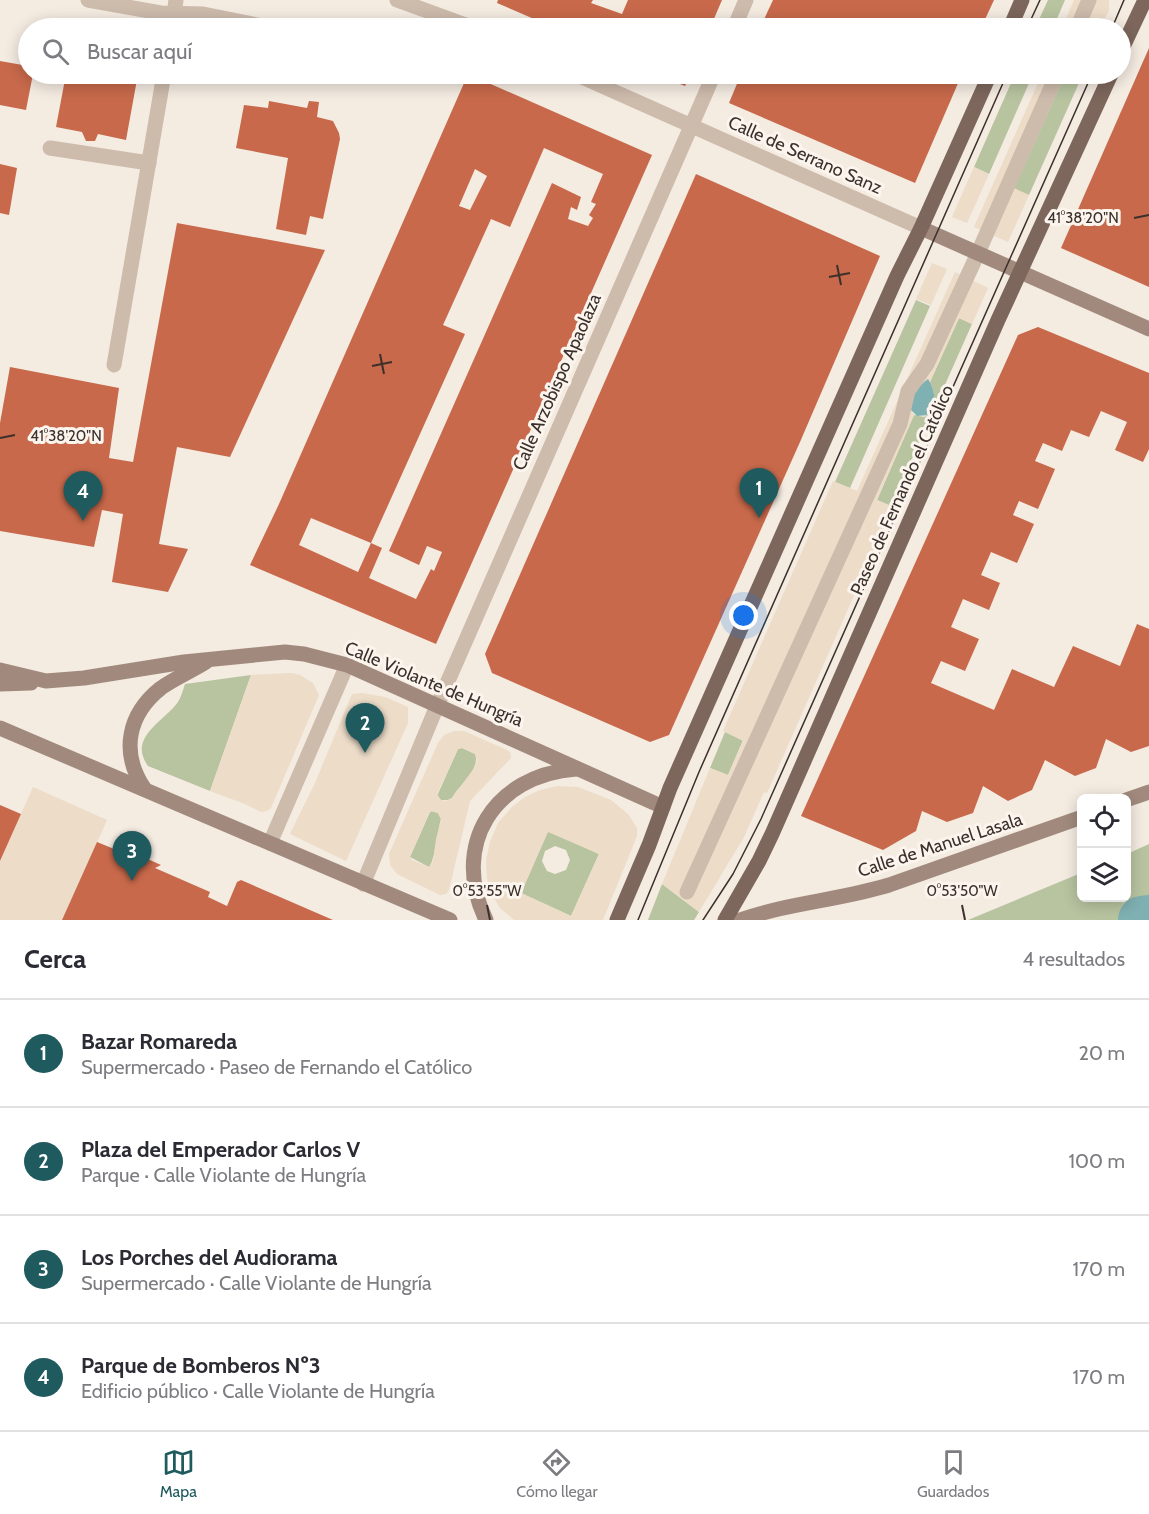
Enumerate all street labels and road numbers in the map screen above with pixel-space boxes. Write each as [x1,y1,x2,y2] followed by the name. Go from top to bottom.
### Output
[725,111,886,199] street label: Calle de Serrano Sanz
[508,290,606,474] street label: Calle Arzobispo Apaolaza
[846,381,958,599] street label: Paseo de Fernando el Católico
[342,636,527,732] street label: Calle Violante de Hungría
[855,808,1025,882] street label: Calle de Manuel Lasala

